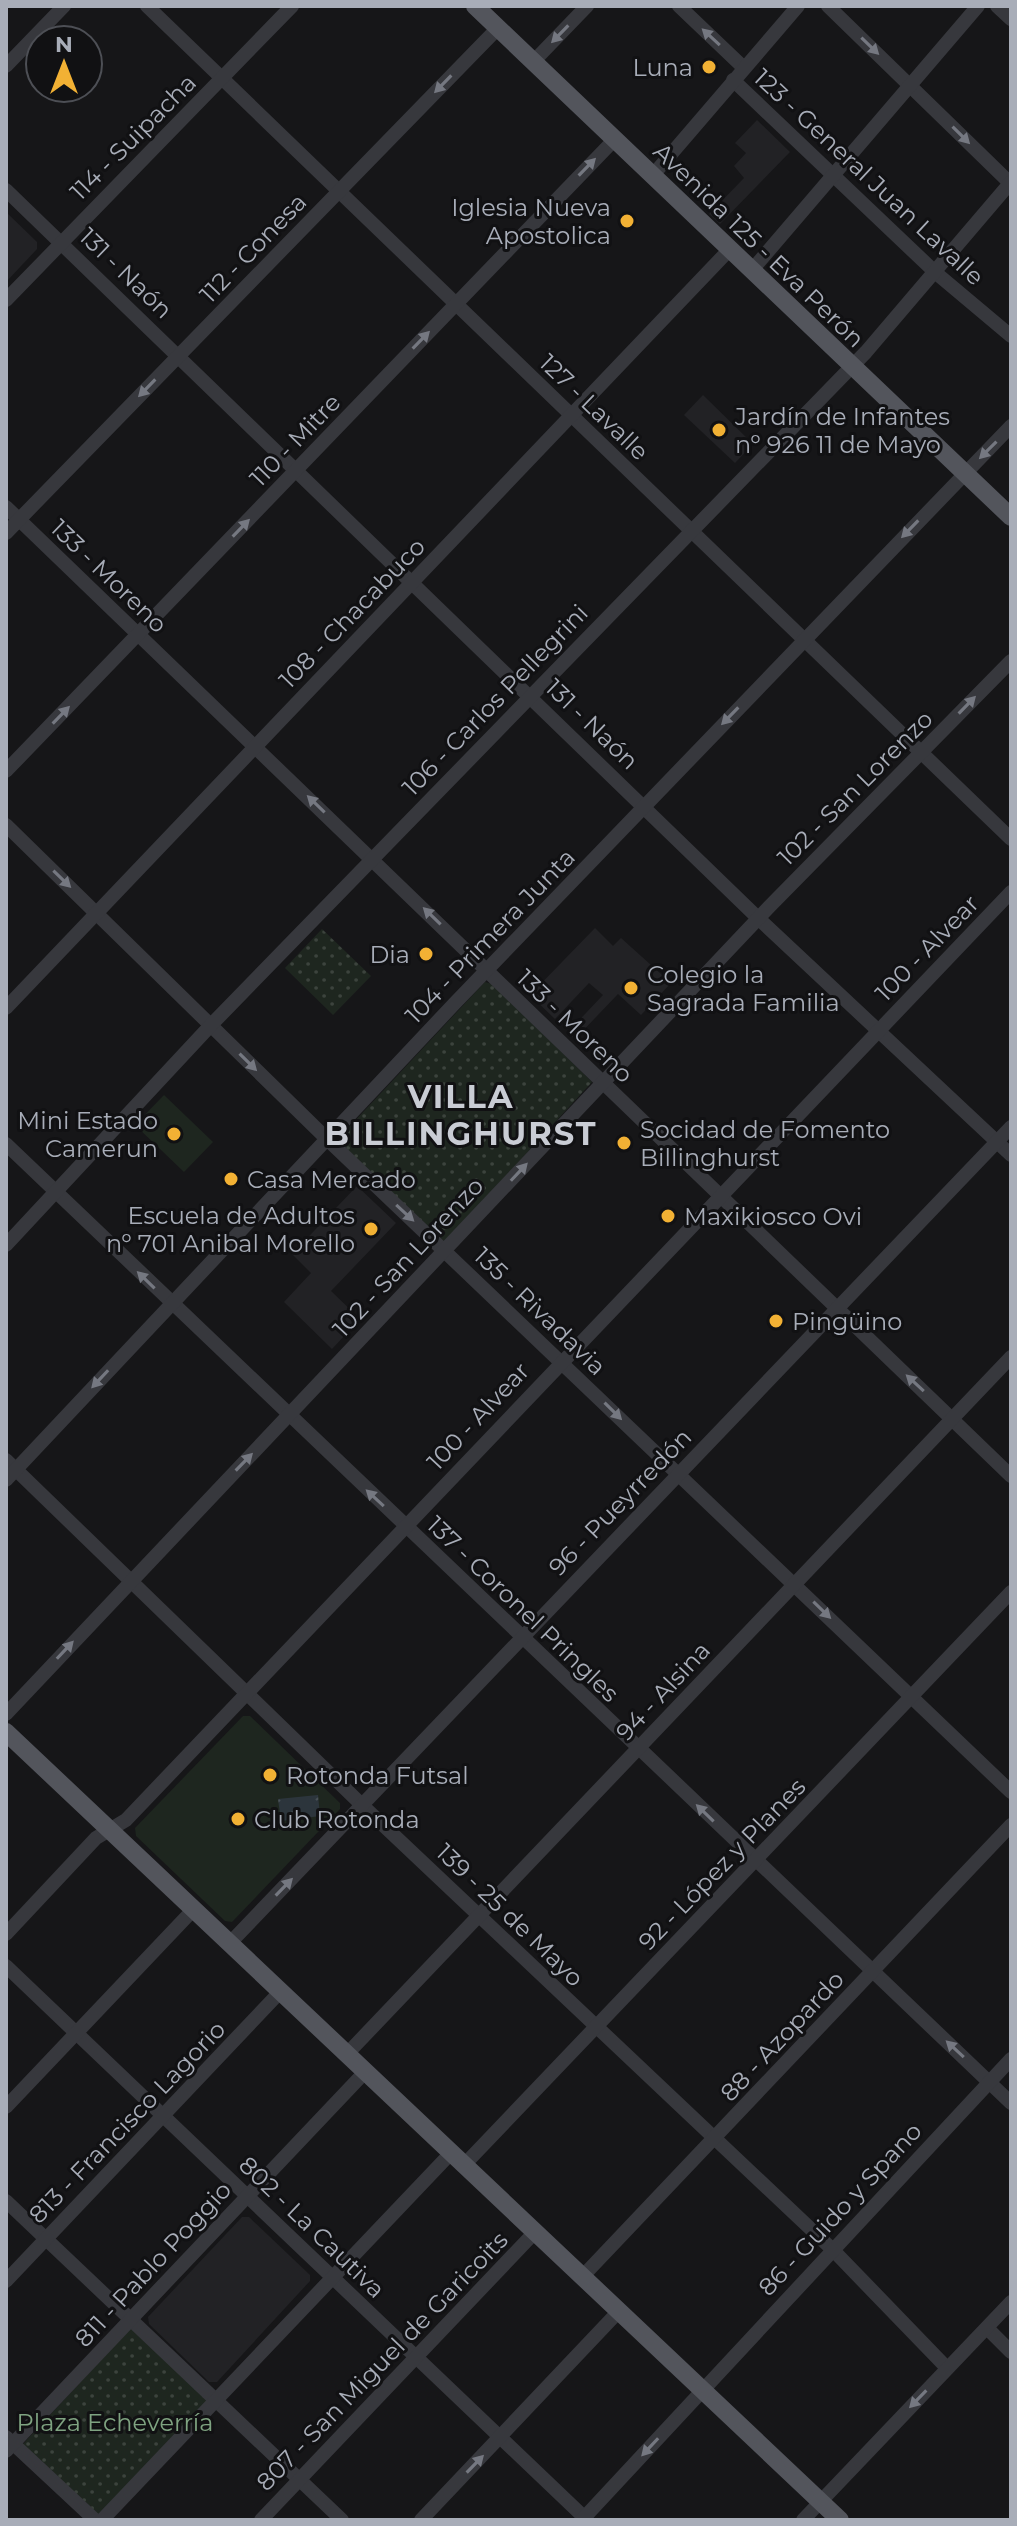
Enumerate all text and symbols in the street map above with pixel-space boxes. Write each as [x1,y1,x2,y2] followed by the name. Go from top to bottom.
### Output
[24,24,104,104] north arrow
[552,24,570,43] one-way arrow
[702,28,721,46] one-way arrow
[55,31,73,58] text: N
[860,37,879,55] one-way arrow
[633,53,693,82] place label: Luna
[700,58,718,76] marker: Luna
[748,63,990,291] street label: 123 - General Juan Lavalle
[64,68,202,206] street label: 114 - Suipacha
[435,74,453,93] one-way arrow
[951,125,970,144] one-way arrow
[648,137,870,353] street label: Avenida 125 - Eva Perón
[578,158,596,177] one-way arrow
[194,187,312,309] street label: 112 - Conesa
[451,193,611,250] place label: Iglesia Nueva Apostolica
[618,212,636,230] marker: Iglesia Nueva Apostolica
[74,222,178,324] street label: 131 - Naón
[411,331,429,350] one-way arrow
[533,348,655,466] street label: 127 - Lavalle
[138,378,157,397] one-way arrow
[244,388,346,492] street label: 110 - Mitre
[734,402,950,459] place label: Jardín de Infantes nº 926 11 de Mayo
[710,421,728,439] marker: Jardín de Infantes nº 926 11 de Mayo
[979,440,998,459] one-way arrow
[45,513,173,639] street label: 133 - Moreno
[232,519,250,538] one-way arrow
[901,519,920,538] one-way arrow
[273,532,431,694] street label: 108 - Chacabuco
[396,598,594,802] street label: 106 - Carlos Pellegrini
[540,673,644,775] street label: 131 - Naón
[958,696,976,715] one-way arrow
[771,704,939,872] street label: 102 - San Lorenzo
[51,706,69,725] one-way arrow
[721,707,739,726] one-way arrow
[307,795,326,813] one-way arrow
[399,843,581,1029] street label: 104 - Primera Junta
[52,870,71,888] one-way arrow
[869,889,985,1007] street label: 100 - Alvear
[423,907,442,926] one-way arrow
[370,940,410,969] place label: Dia
[417,945,435,963] marker: Dia
[647,960,840,1017] place label: Colegio la Sagrada Familia
[511,963,639,1089] street label: 133 - Moreno
[622,979,640,997] marker: Colegio la Sagrada Familia
[238,1052,257,1071] one-way arrow
[324,1077,598,1153] district label: VILLA BILLINGHURST
[17,1106,158,1163] place label: Mini Estado Camerun
[640,1115,890,1172] place label: Socidad de Fomento Billinghurst
[165,1125,183,1143] marker: Mini Estado Camerun
[615,1134,633,1152] marker: Socidad de Fomento Billinghurst
[510,1163,528,1182] one-way arrow
[247,1165,416,1194] place label: Casa Mercado
[222,1170,240,1188] marker: Casa Mercado
[327,1171,489,1343] street label: 102 - San Lorenzo
[106,1201,355,1258] place label: Escuela de Adultos nº 701 Anibal Morello
[684,1202,862,1231] place label: Maxikiosco Ovi
[395,1203,414,1222] one-way arrow
[659,1207,677,1225] marker: Maxikiosco Ovi
[362,1220,380,1238] marker: Escuela de Adultos nº 701 Anibal Morello
[468,1241,612,1381] street label: 135 - Rivadavia
[137,1272,156,1290] one-way arrow
[792,1307,902,1336] place label: Pingüino
[767,1312,785,1330] marker: Pingüino
[421,1356,535,1476] street label: 100 - Alvear
[92,1369,110,1388] one-way arrow
[905,1374,924,1392] one-way arrow
[603,1402,622,1420] one-way arrow
[543,1423,697,1581] street label: 96 - Pueyrredón
[234,1453,252,1472] one-way arrow
[366,1489,385,1508] one-way arrow
[421,1510,625,1708] street label: 137 - Coronel Pringles
[812,1600,831,1619] one-way arrow
[610,1636,716,1746] street label: 94 - Alsina
[55,1641,73,1660] one-way arrow
[286,1761,469,1790] place label: Rotonda Futsal
[261,1766,279,1784] marker: Rotonda Futsal
[632,1772,812,1956] street label: 92 - López y Planes
[254,1805,420,1834] place label: Club Rotonda
[695,1805,714,1823] one-way arrow
[229,1810,247,1828] marker: Club Rotonda
[430,1837,590,1993] street label: 139 - 25 de Mayo
[274,1878,293,1897] one-way arrow
[714,1965,850,2107] street label: 88 - Azopardo
[23,2015,231,2229] street label: 813 - Francisco Lagorio
[945,2041,964,2059] one-way arrow
[752,2116,928,2302] street label: 86 - Guido y Spano
[233,2150,391,2304] street label: 802 - La Cautiva
[69,2175,237,2353] street label: 811 - Pablo Poggio
[250,2225,514,2497] street label: 807 - San Miguel de Garicoits
[910,2389,928,2408] one-way arrow
[17,2408,213,2437] park label: Plaza Echeverría
[641,2437,660,2456] one-way arrow
[465,2455,483,2474] one-way arrow

